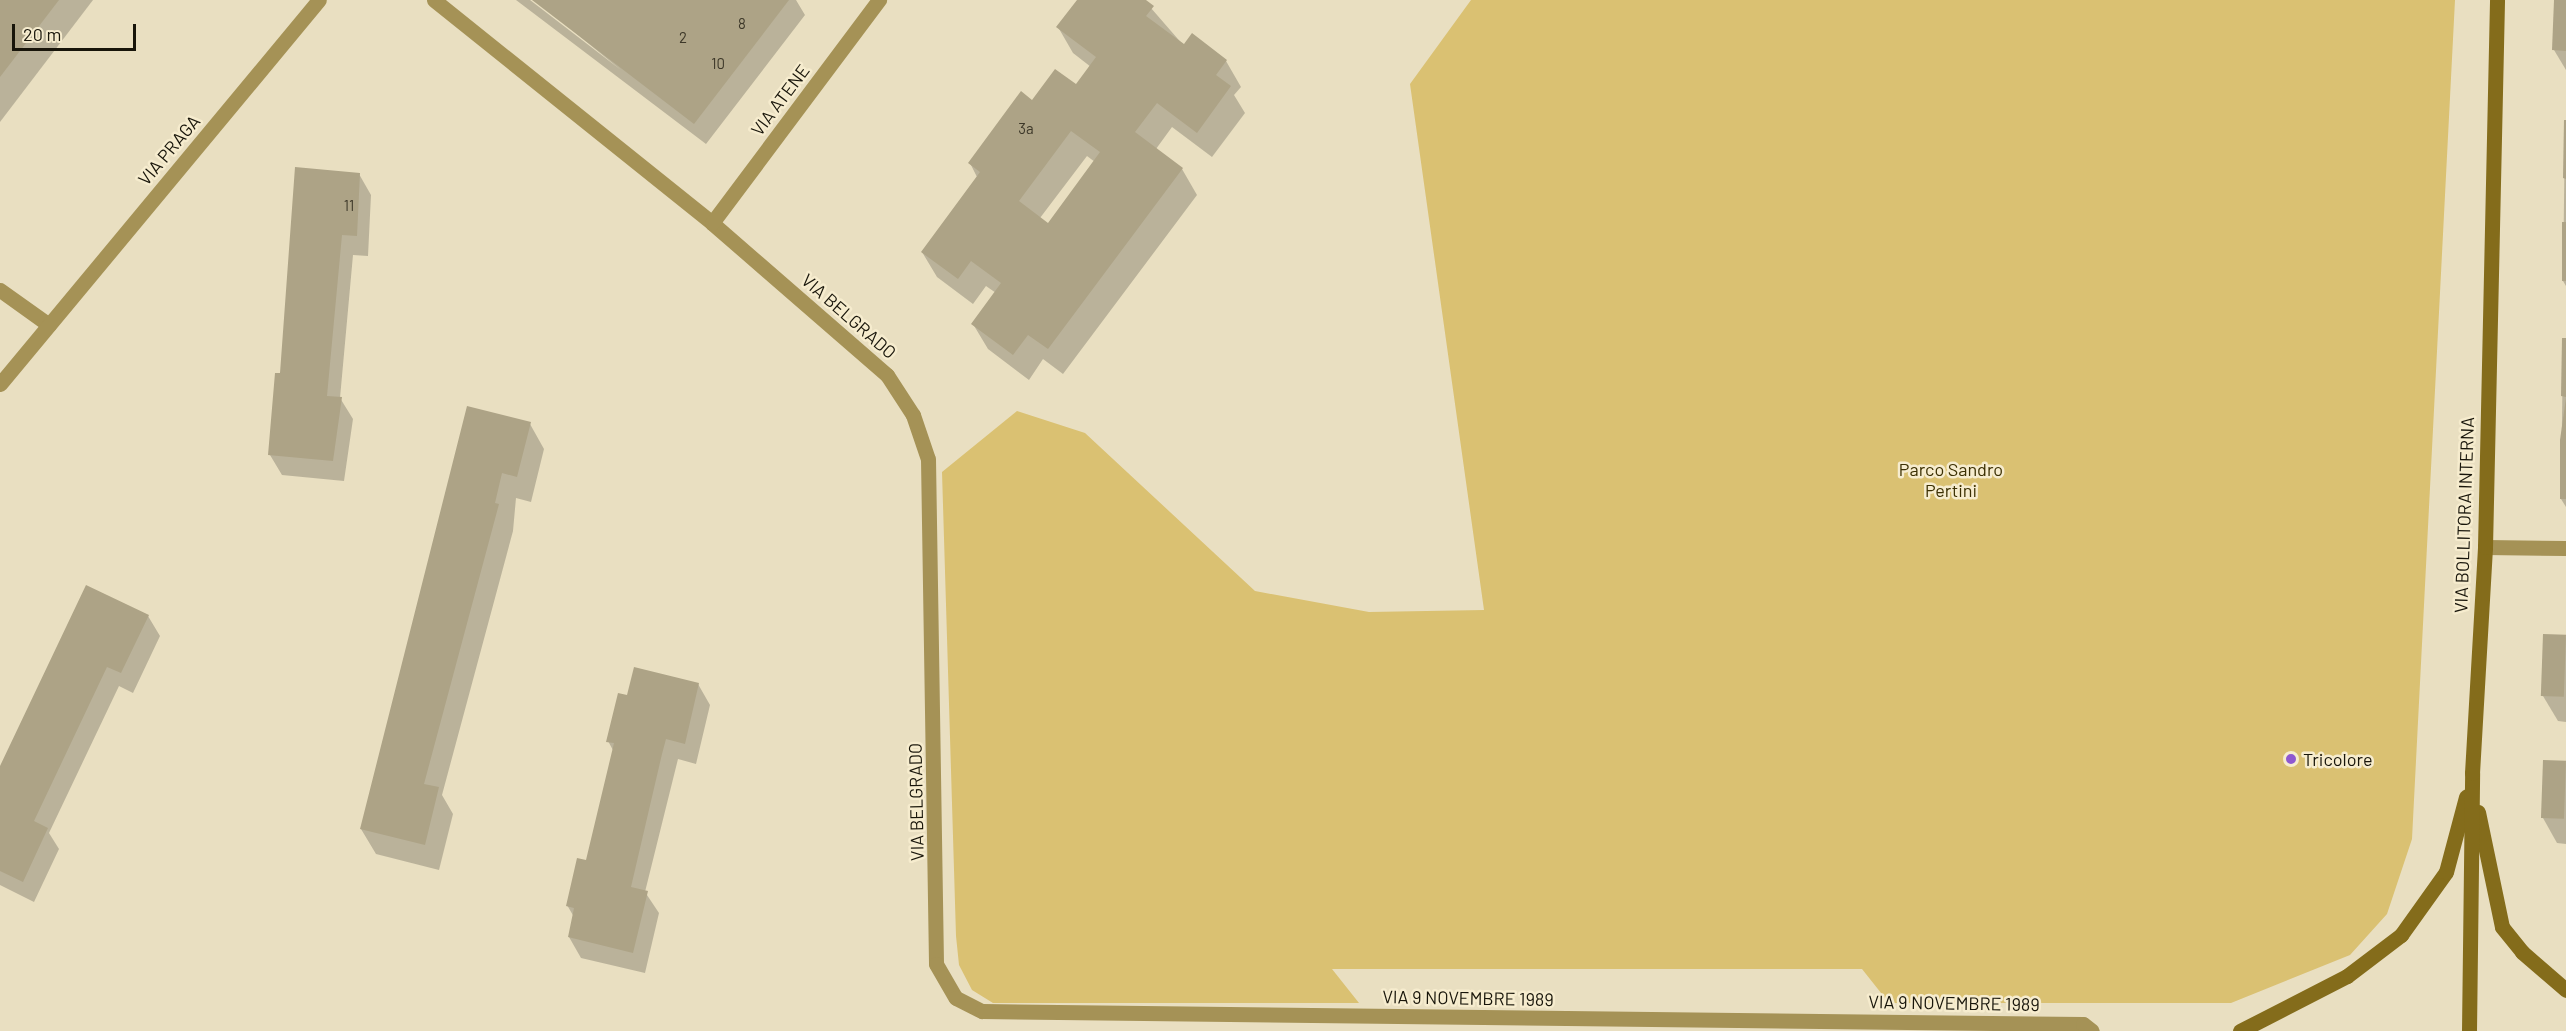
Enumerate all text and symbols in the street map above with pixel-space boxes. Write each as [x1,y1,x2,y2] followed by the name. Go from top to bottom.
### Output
[15,12,140,50] scale bar
[738,15,746,33] house number: 8
[23,23,61,45] text: 20 m
[679,29,687,47] house number: 2
[711,55,725,73] house number: 10
[746,60,814,140] street label: VIA ATENE
[133,111,205,189] street label: VIA PRAGA
[1018,120,1034,138] house number: 3a
[344,197,354,215] house number: 11
[797,269,901,363] street label: VIA BELGRADO
[2450,417,2478,613] street label: VIA BOLLITORA INTERNA
[1899,459,2003,502] park label: Parco Sandro Pertini
[904,743,928,861] street label: VIA BELGRADO
[2303,748,2373,770] place label: Tricolore
[2284,752,2298,766] marker: Tricolore
[1382,986,1554,1010] street label: VIA 9 NOVEMBRE 1989
[1868,991,2040,1015] street label: VIA 9 NOVEMBRE 1989

